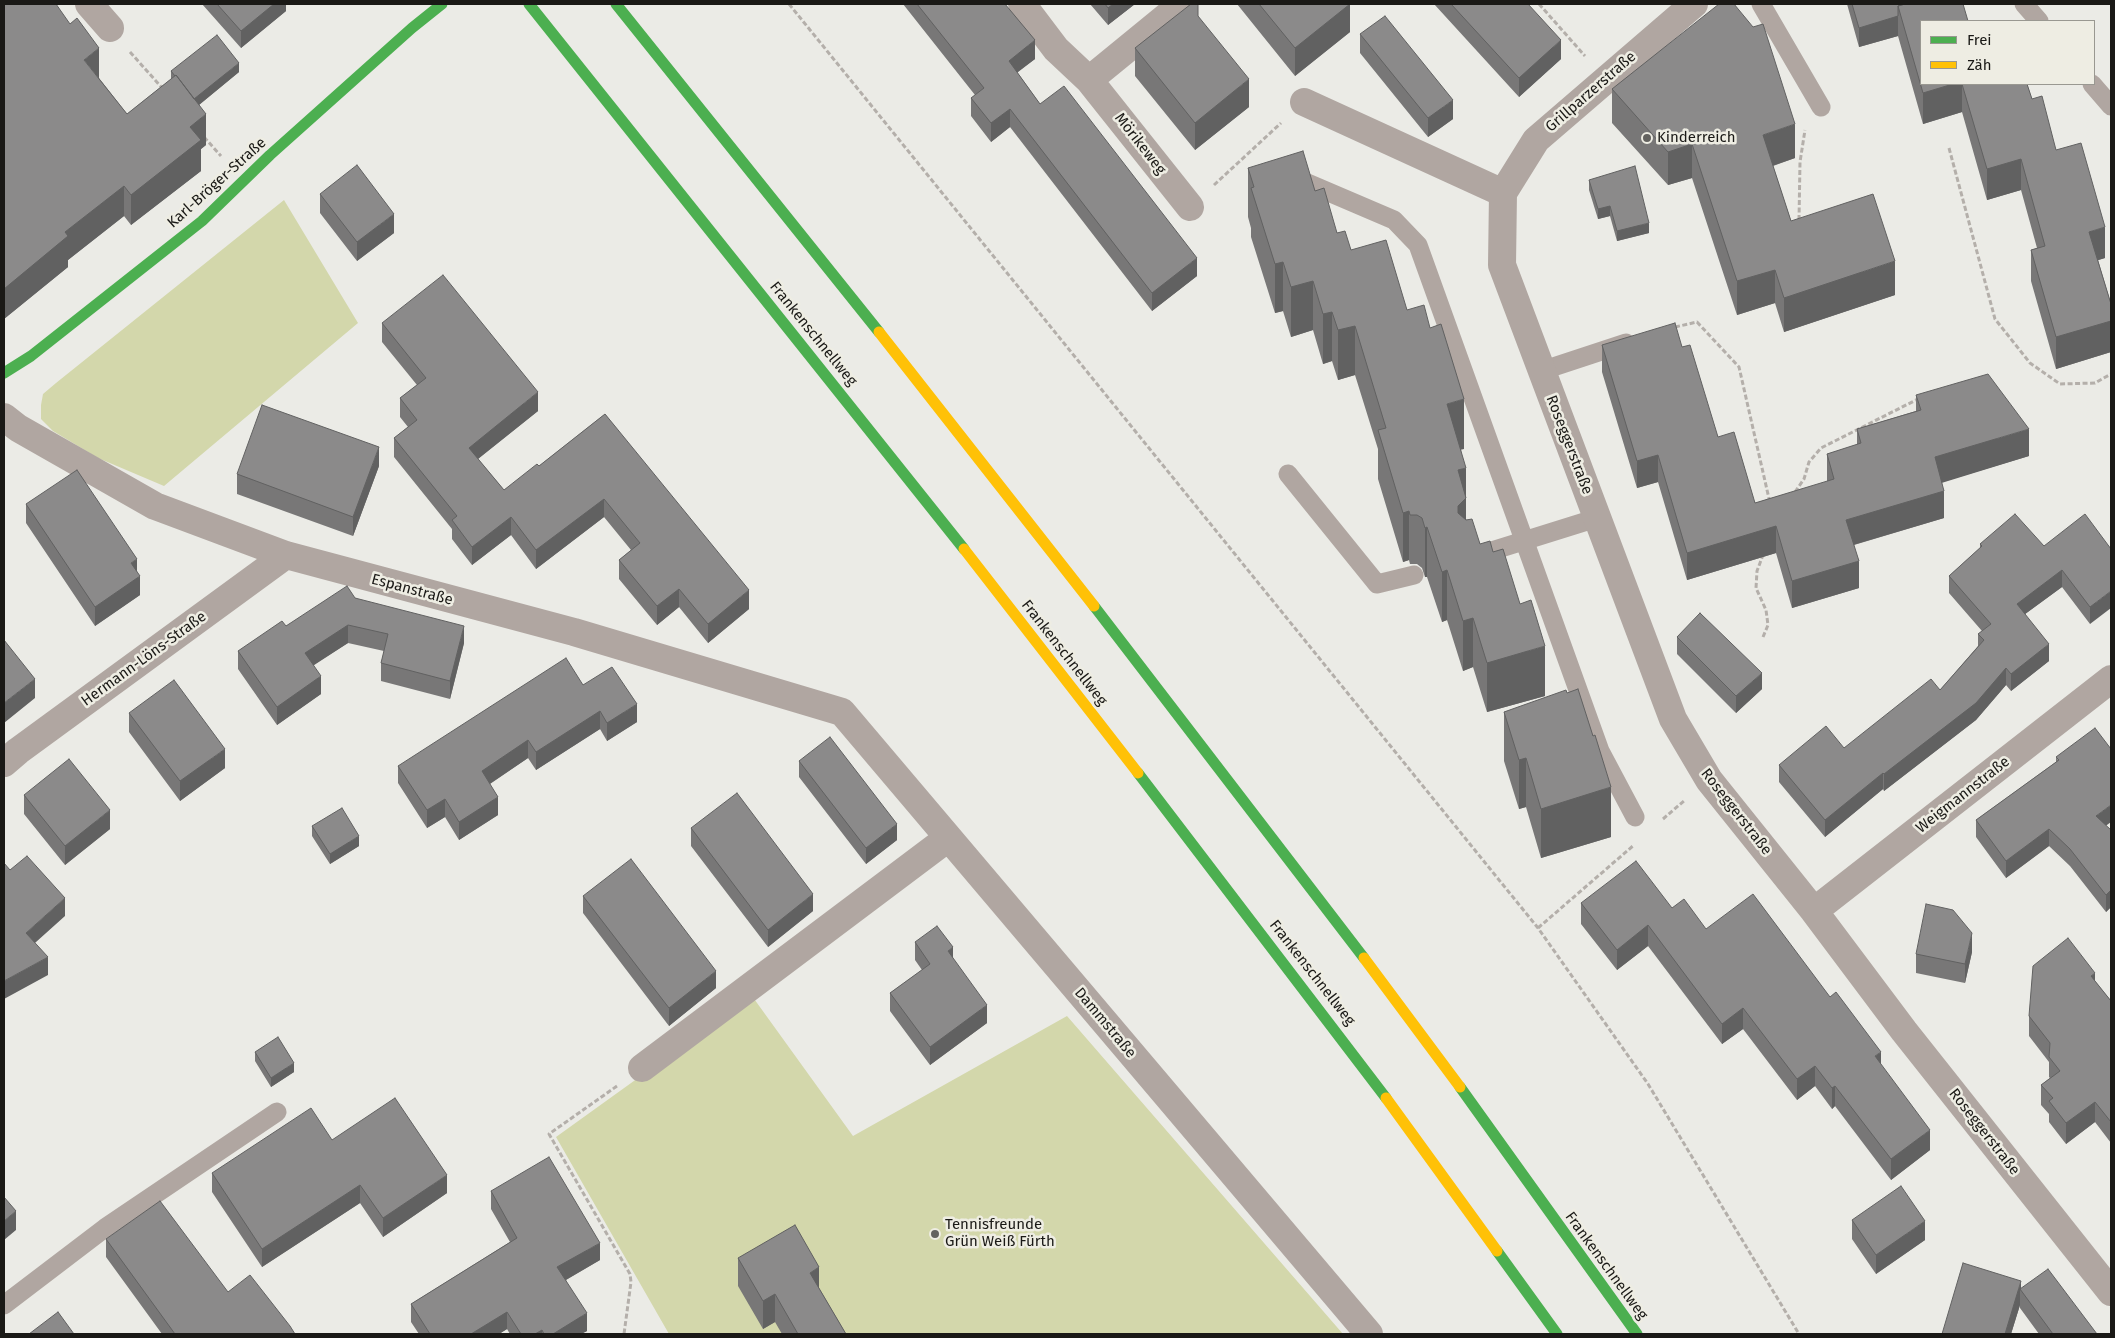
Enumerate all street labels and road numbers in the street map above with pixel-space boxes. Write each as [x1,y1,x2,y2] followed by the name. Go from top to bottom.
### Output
[1542,48,1640,136] street label: Grillparzerstraße
[1110,110,1170,178] street label: Mörikeweg
[164,134,270,232] street label: Karl-Bröger-Straße
[765,278,861,390] street label: Frankenschnellweg
[1542,393,1596,497] street label: Roseggerstraße
[369,570,455,610] street label: Espanstraße
[1017,597,1111,709] street label: Frankenschnellweg
[78,608,210,710] street label: Hermann-Löns-Straße
[1913,753,2013,837] street label: Weigmannstraße
[1697,765,1775,859] street label: Roseggerstraße
[1265,917,1359,1029] street label: Frankenschnellweg
[1070,984,1140,1062] street label: Dammstraße
[1945,1085,2023,1179] street label: Roseggerstraße
[1561,1209,1651,1323] street label: Frankenschnellweg

